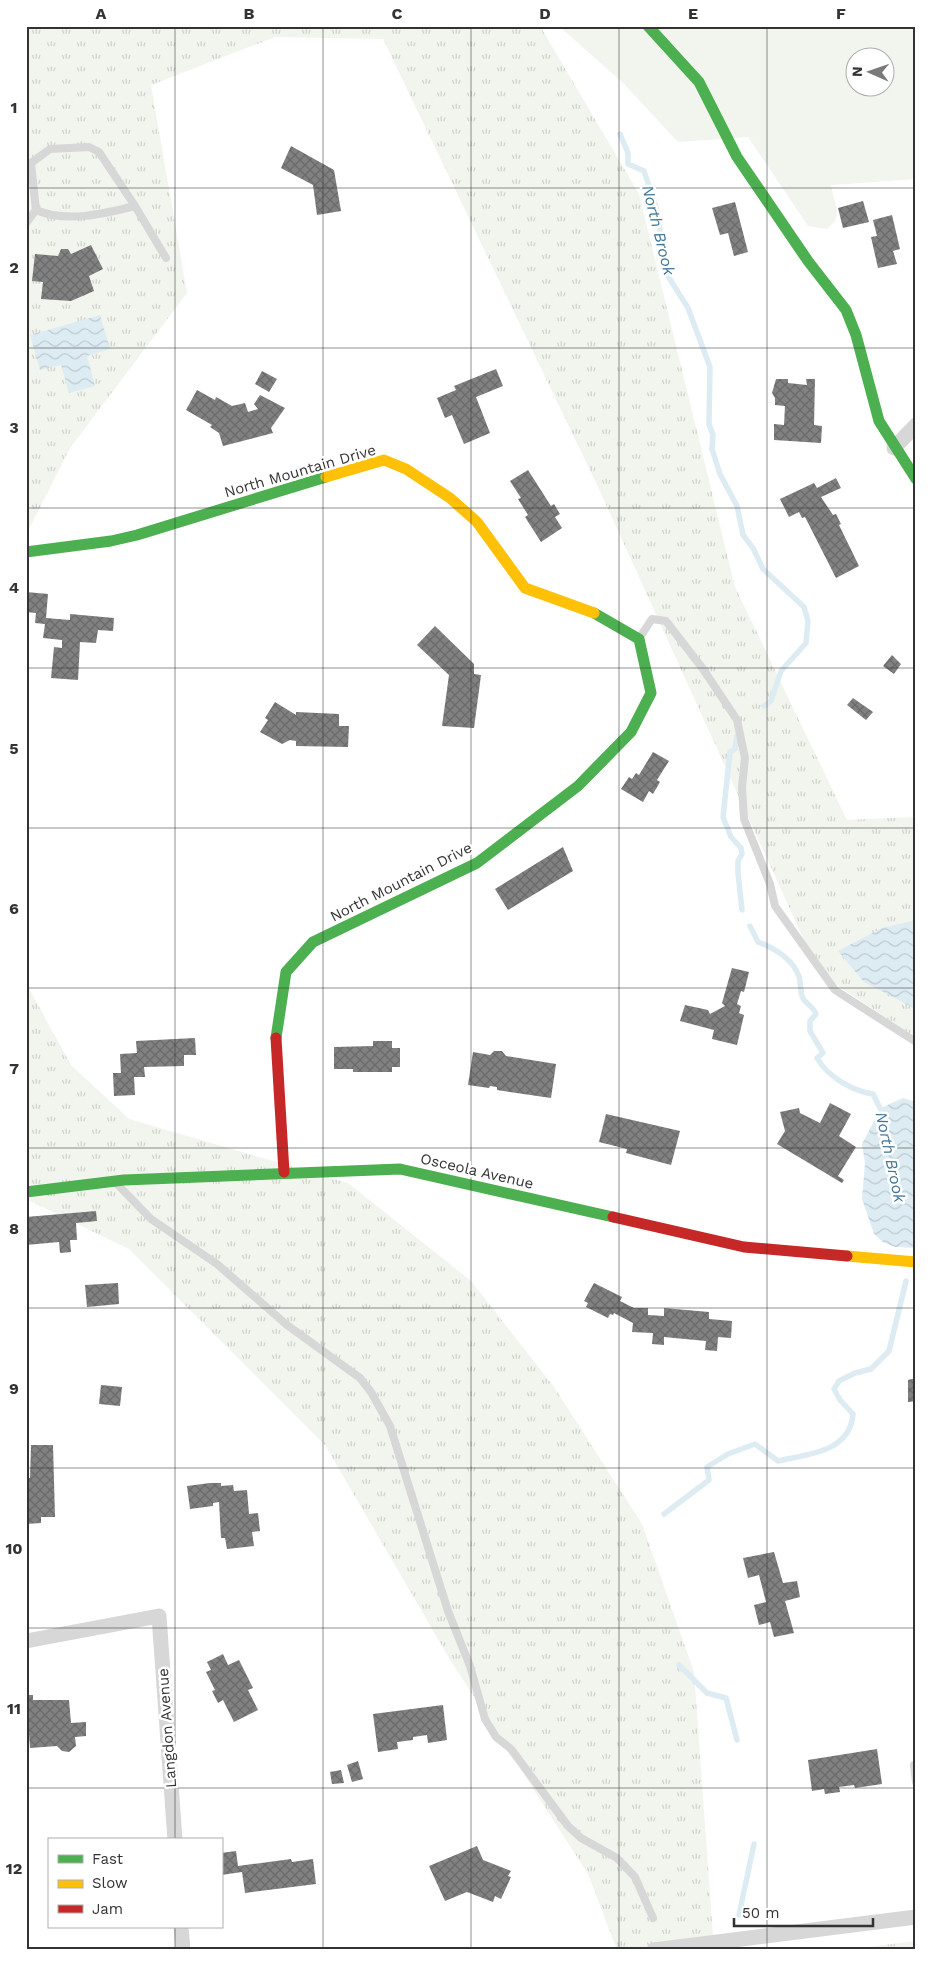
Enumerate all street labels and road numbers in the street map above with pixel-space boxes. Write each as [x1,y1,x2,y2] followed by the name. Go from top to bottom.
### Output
[222,441,378,501] street label: North Mountain Drive
[327,838,475,926] street label: North Mountain Drive
[419,1149,535,1193] street label: Osceola Avenue
[154,1668,180,1788] street label: Langdon Avenue

